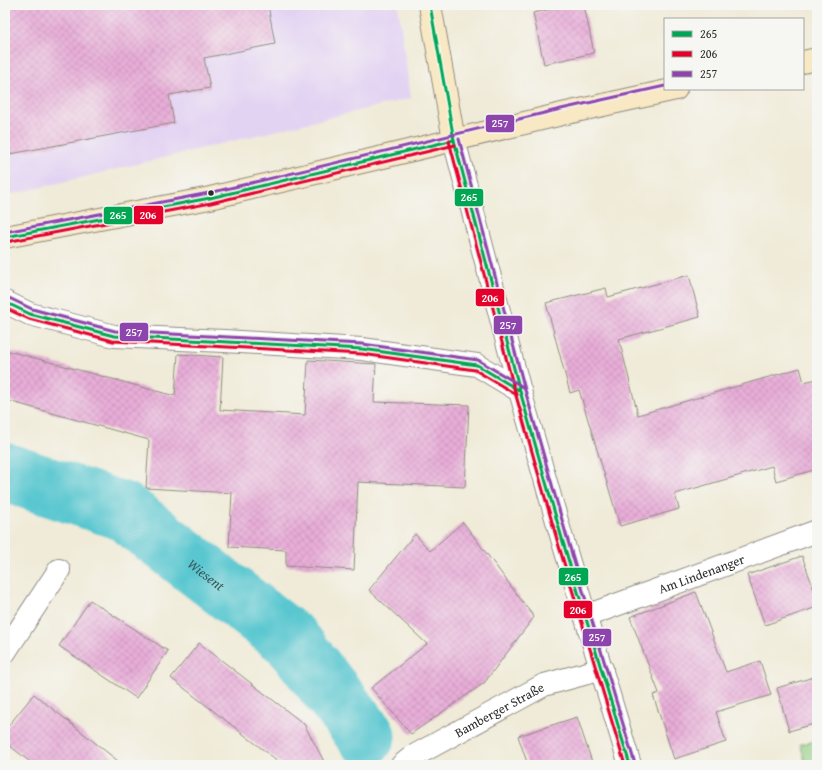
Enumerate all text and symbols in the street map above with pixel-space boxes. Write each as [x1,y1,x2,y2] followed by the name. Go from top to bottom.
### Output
[664,18,804,90] legend
[700,25,718,42] text: 265
[700,45,718,62] text: 206
[700,65,718,82] text: 257
[485,114,515,133] line badge: 257
[491,115,509,131] text: 257
[206,188,216,198] unlabelled marker
[454,188,484,207] line badge: 265
[460,189,478,205] text: 265
[133,205,164,225] line badge: 206
[103,206,133,225] line badge: 265
[109,207,127,223] text: 265
[139,207,157,223] text: 206
[475,288,505,307] line badge: 206
[481,290,499,306] text: 206
[493,315,523,335] line badge: 257
[499,317,517,333] text: 257
[119,322,149,342] line badge: 257
[125,324,143,340] text: 257
[656,549,748,598] street label: Am Lindenanger
[183,554,229,596] water label: Wiesent
[558,567,589,586] line badge: 265
[564,569,582,585] text: 265
[563,600,593,619] line badge: 206
[569,602,587,618] text: 206
[582,628,612,647] line badge: 257
[588,629,606,645] text: 257
[451,677,547,742] street label: Bamberger Straße

